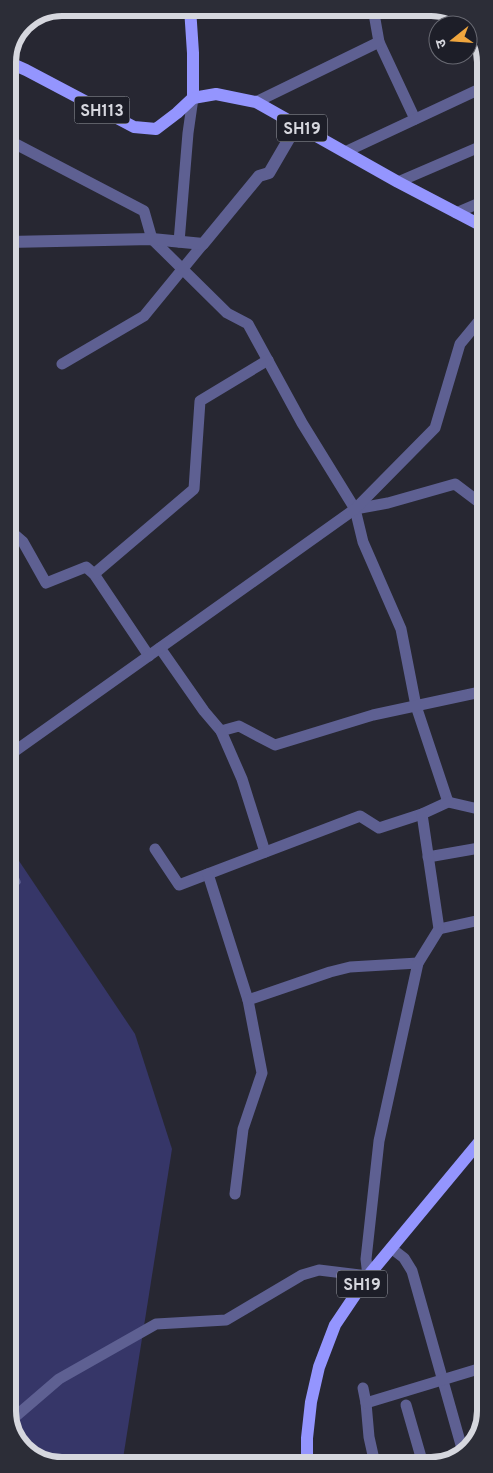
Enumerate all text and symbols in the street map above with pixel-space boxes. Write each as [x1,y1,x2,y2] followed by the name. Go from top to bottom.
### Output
[428,15,478,65] north arrow
[432,36,451,50] text: उ
[74,96,130,124] road number: SH113
[277,115,327,142] road number: SH19
[337,1270,387,1298] road number: SH19

